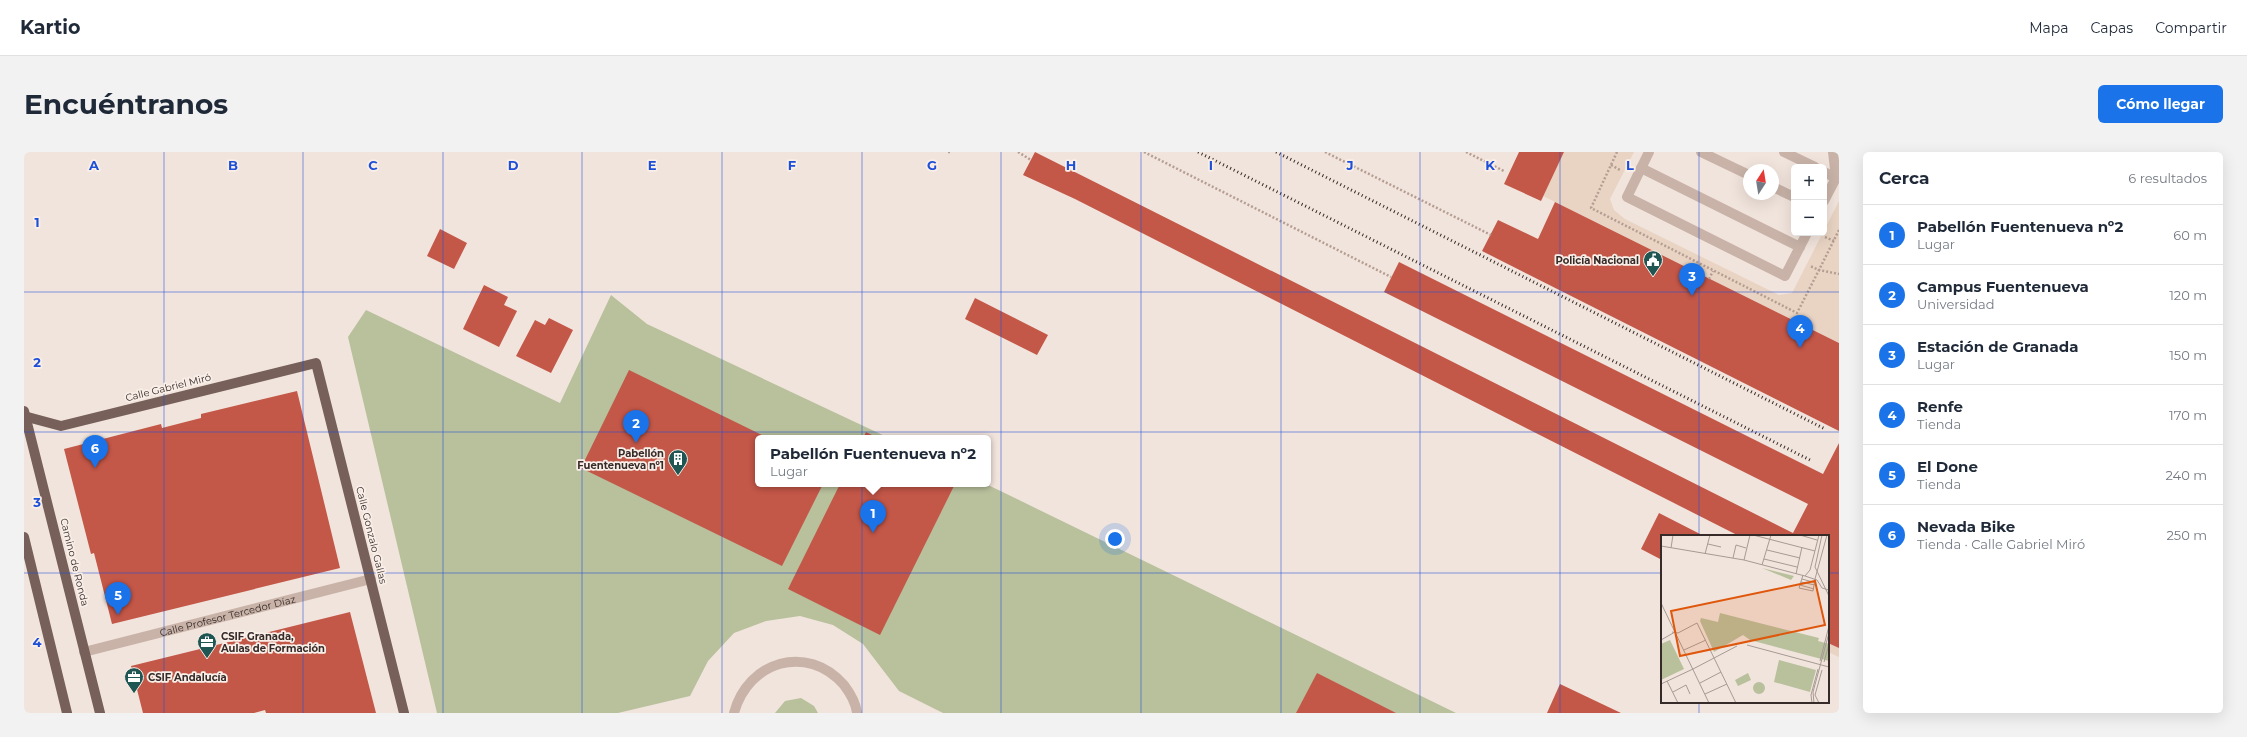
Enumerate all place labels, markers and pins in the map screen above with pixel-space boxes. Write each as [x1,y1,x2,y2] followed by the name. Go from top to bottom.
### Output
[1642,249,1664,277] public building icon: Policía Nacional
[1556,254,1639,267] place label: Policía Nacional
[1679,263,1705,296] pin: 3
[1787,315,1813,348] pin: 4
[623,410,649,443] pin: 2
[82,435,108,468] pin: 6
[577,447,664,472] place label: Pabellón Fuentenueva nº1
[667,448,689,476] building icon: Pabellón Fuentenueva nº1
[860,500,886,533] pin: 1
[105,582,131,615] pin: 5
[220,630,325,655] place label: CSIF Granada, Aulas de Formación
[196,631,218,659] office icon: CSIF Granada, Aulas de Formación
[123,666,145,694] office icon: CSIF Andalucía
[148,671,227,684] place label: CSIF Andalucía

